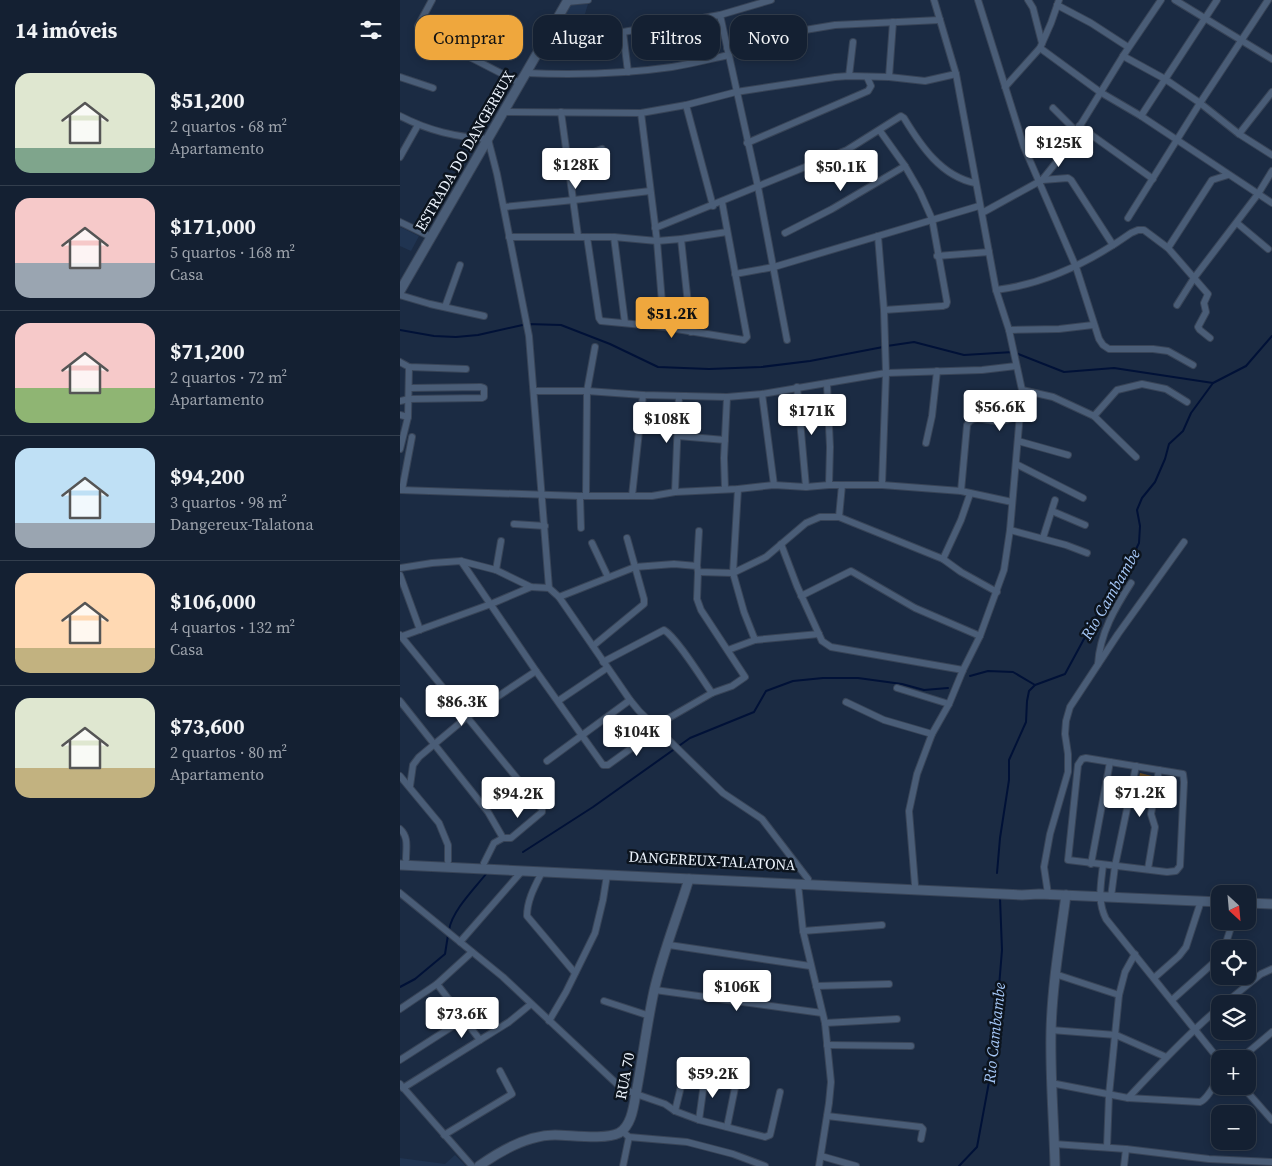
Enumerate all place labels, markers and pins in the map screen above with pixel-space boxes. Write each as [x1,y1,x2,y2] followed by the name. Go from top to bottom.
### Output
[1024,126,1094,168] pin: $125K
[541,148,611,190] pin: $128K
[800,150,882,192] pin: $50.1K
[631,296,713,339] pin: $51.2K
[959,390,1041,432] pin: $56.6K
[777,394,847,436] pin: $171K
[632,402,702,444] pin: $108K
[421,684,503,727] pin: $86.3K
[602,714,672,757] pin: $104K
[477,776,559,819] pin: $94.2K
[1099,776,1181,818] pin: $71.2K
[702,970,772,1012] pin: $106K
[421,996,503,1039] pin: $73.6K
[672,1056,754,1099] pin: $59.2K

